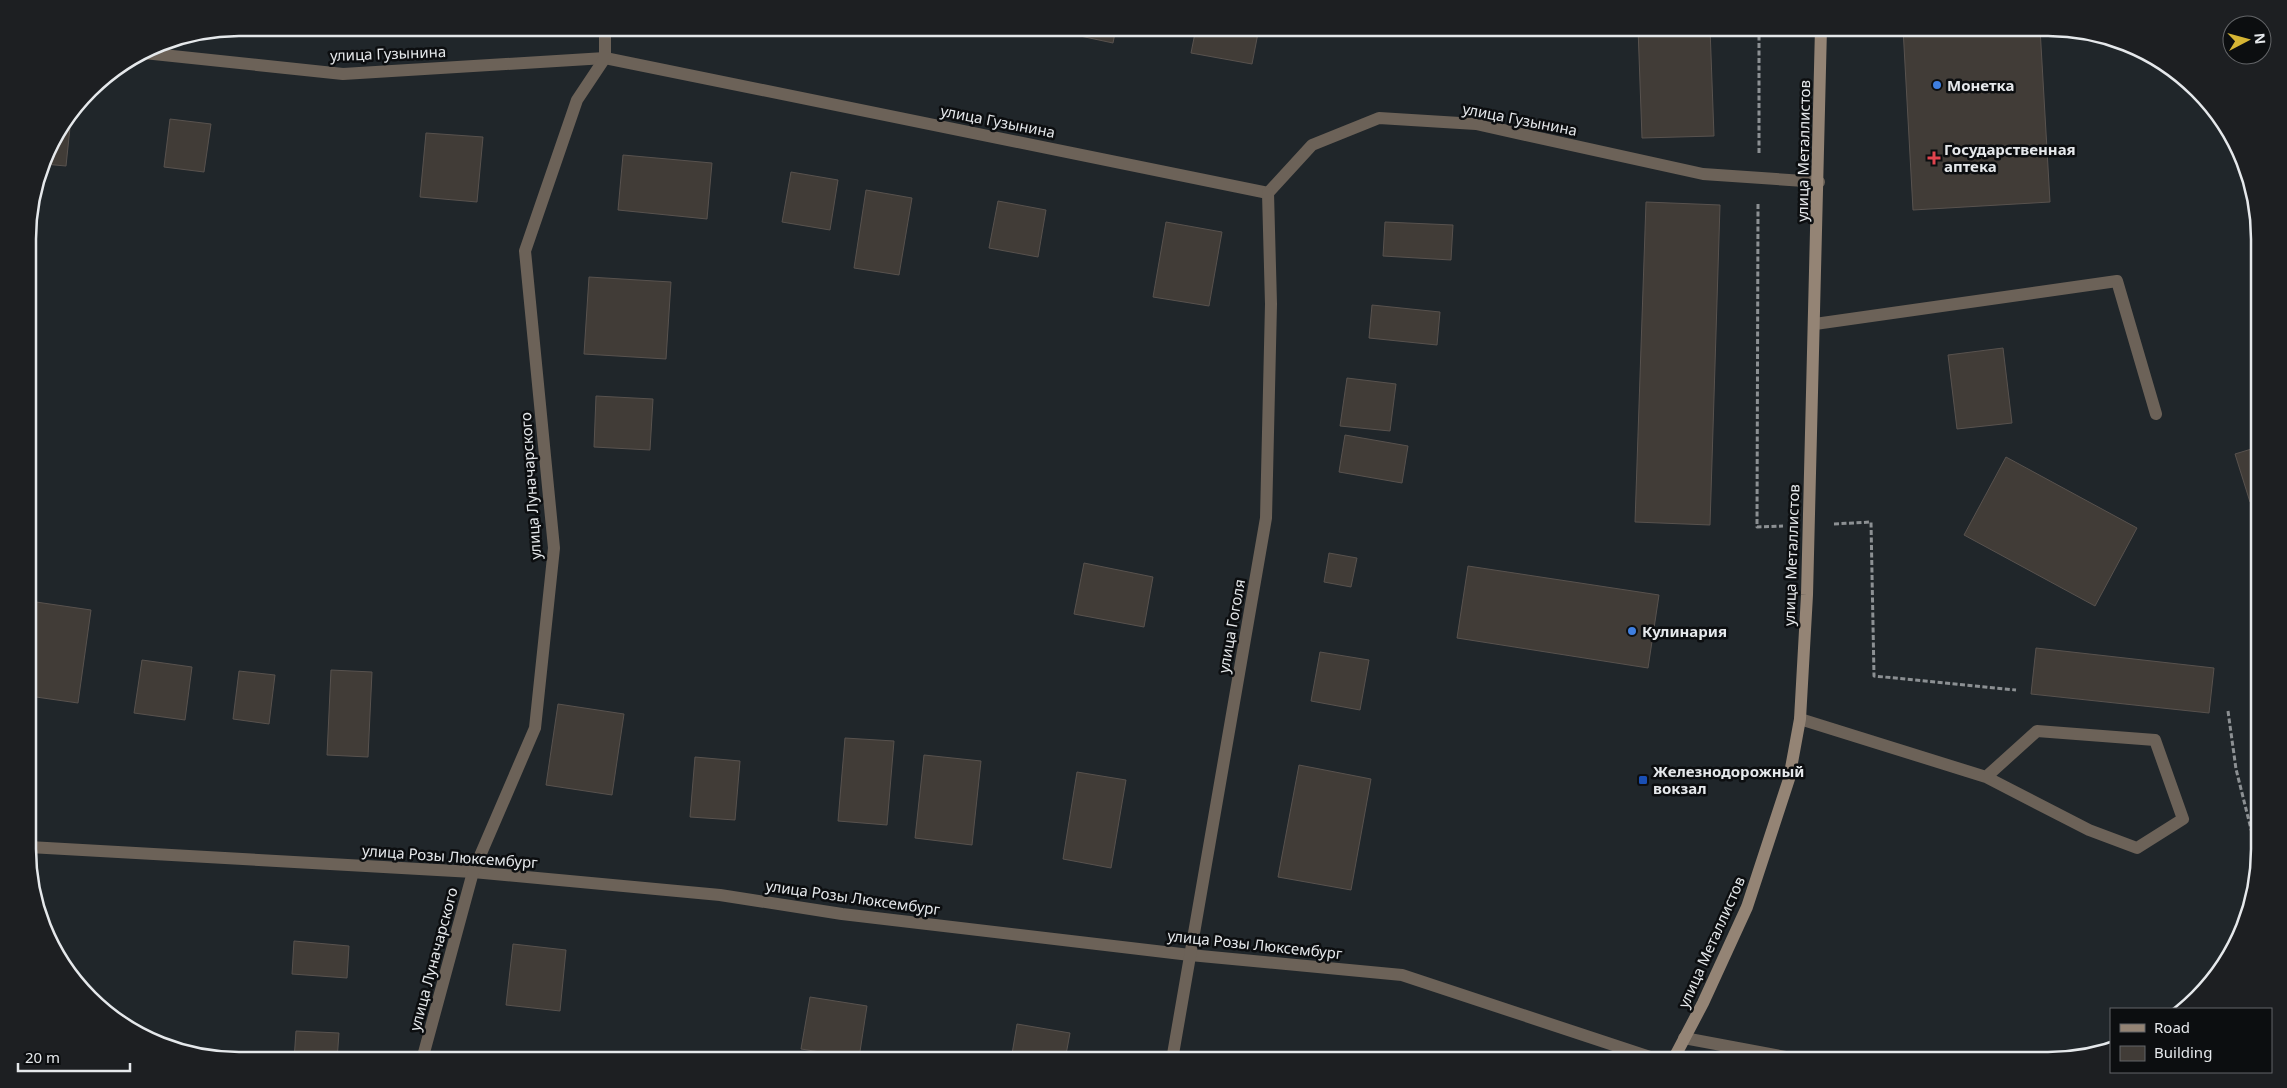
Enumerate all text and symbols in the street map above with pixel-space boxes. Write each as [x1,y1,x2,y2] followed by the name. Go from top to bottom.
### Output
[2222,15,2272,65] north arrow
[2250,32,2270,45] text: N
[330,41,446,65] street label: улица Гузынина
[1947,75,2014,95] place label: Монетка
[1931,79,1943,91] marker: Монетка
[1792,80,1814,222] street label: улица Металлистов
[1461,98,1579,140] street label: улица Гузынина
[939,100,1057,142] street label: улица Гузынина
[1944,139,2076,176] place label: Государственная аптека
[1928,152,1940,164] marker: Государственная аптека
[515,412,545,560] street label: улица Луначарского
[1779,484,1803,626] street label: улица Металлистов
[1213,577,1249,675] street label: улица Гоголя
[1642,621,1727,641] place label: Кулинария
[1626,625,1638,637] marker: Кулинария
[1653,761,1804,798] place label: Железнодорожный вокзал
[1637,774,1649,786] marker: Железнодорожный вокзал
[362,840,539,872] street label: улица Розы Люксембург
[1673,873,1749,1011] street label: улица Металлистов
[765,875,942,919] street label: улица Розы Люксембург
[404,885,462,1033] street label: улица Луначарского
[1167,925,1344,963] street label: улица Розы Люксембург
[2110,1008,2272,1073] legend
[2154,1017,2190,1037] text: Road
[18,1040,130,1072] scale bar
[2154,1042,2212,1062] text: Building
[25,1047,60,1067] text: 20 m

